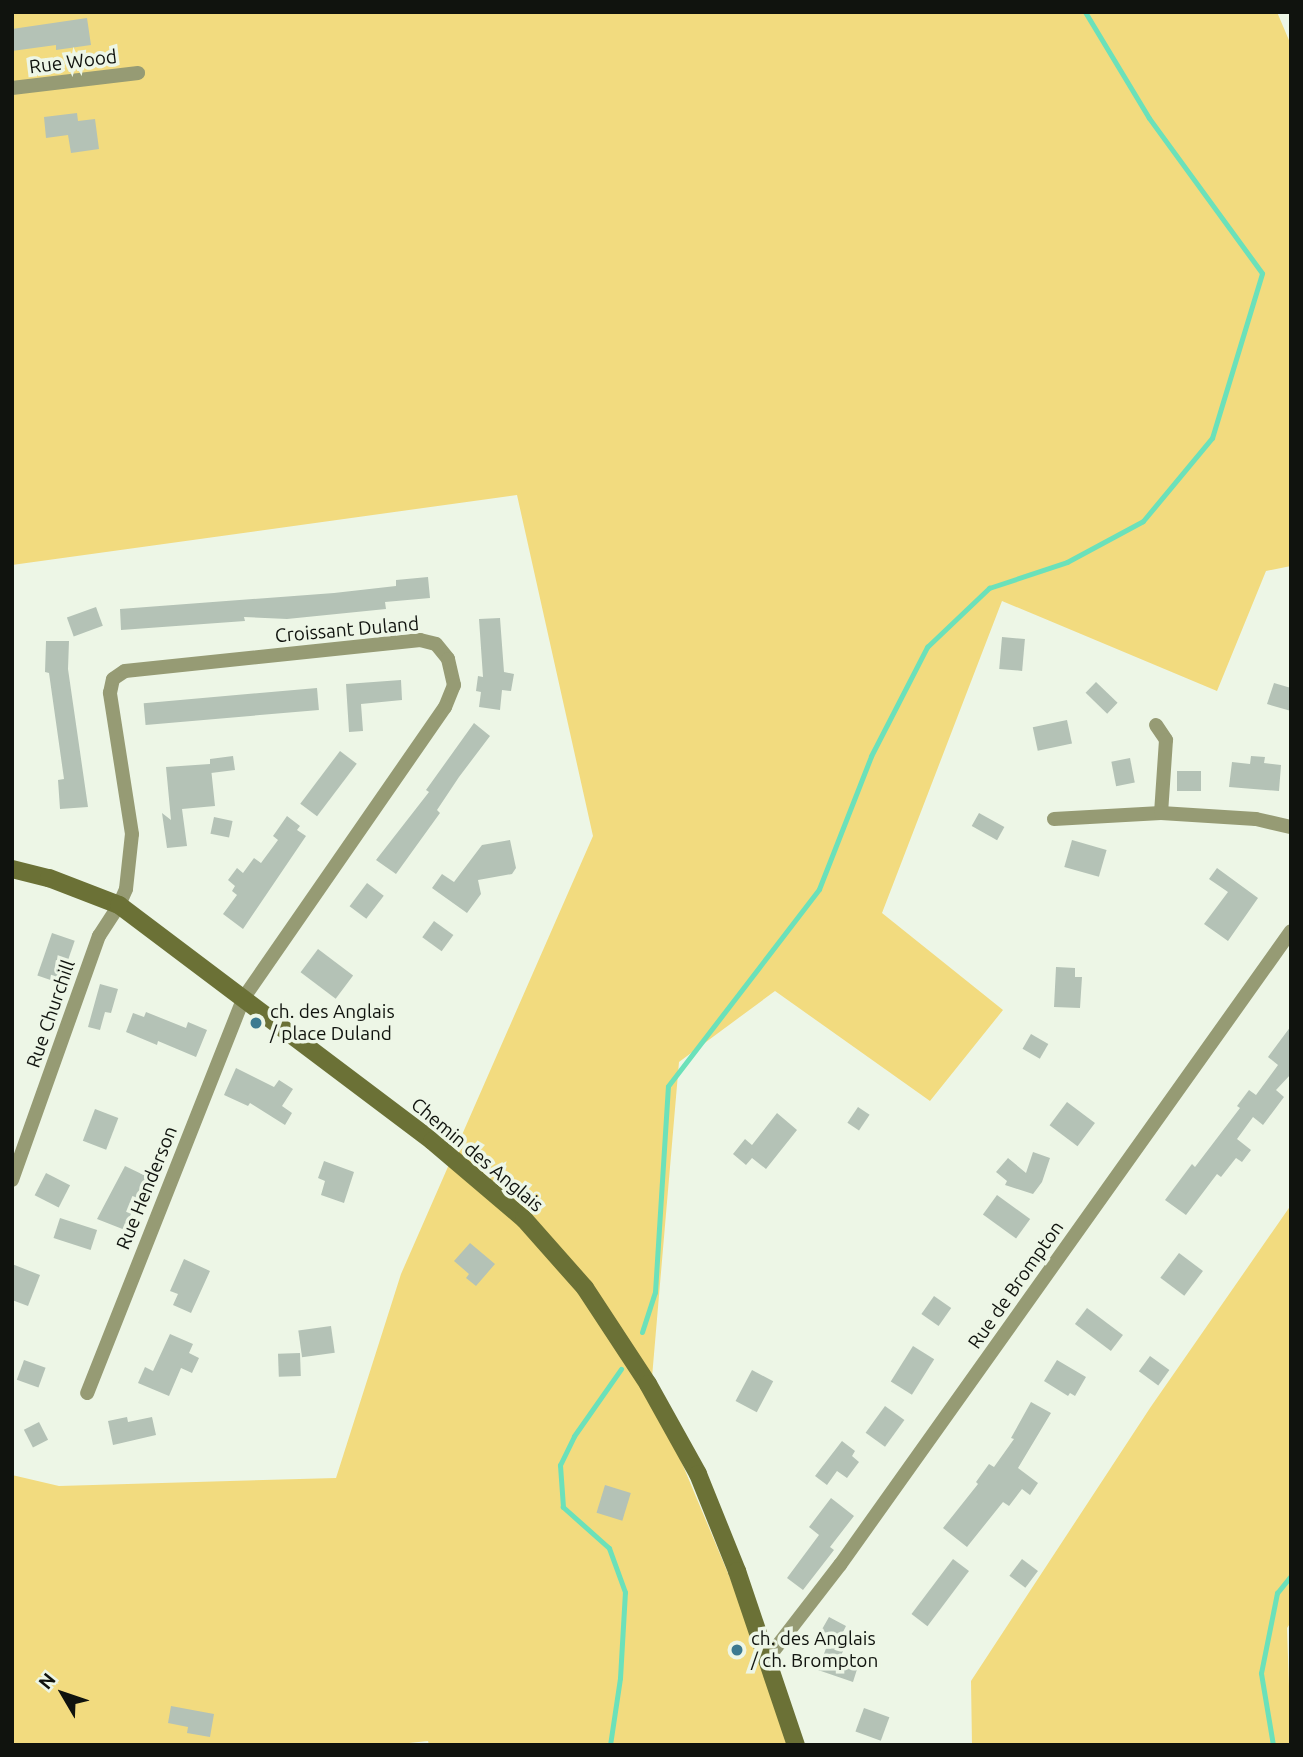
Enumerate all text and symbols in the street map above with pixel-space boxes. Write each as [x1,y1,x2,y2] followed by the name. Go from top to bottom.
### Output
[28,45,118,79] street label: Rue Wood
[274,612,420,648] street label: Croissant Duland
[22,957,80,1071] street label: Rue Churchill
[270,1001,395,1045] place label: ch. des Anglais / place Duland
[248,1015,264,1031] marker: ch. des Anglais / place Duland
[406,1093,548,1217] street label: Chemin des Anglais
[112,1123,182,1253] street label: Rue Henderson
[963,1217,1069,1353] street label: Rue de Brompton
[751,1628,878,1672] place label: ch. des Anglais / ch. Brompton
[729,1642,745,1658] marker: ch. des Anglais / ch. Brompton
[28,1659,98,1729] north arrow
[34,1668,60,1693] text: N

